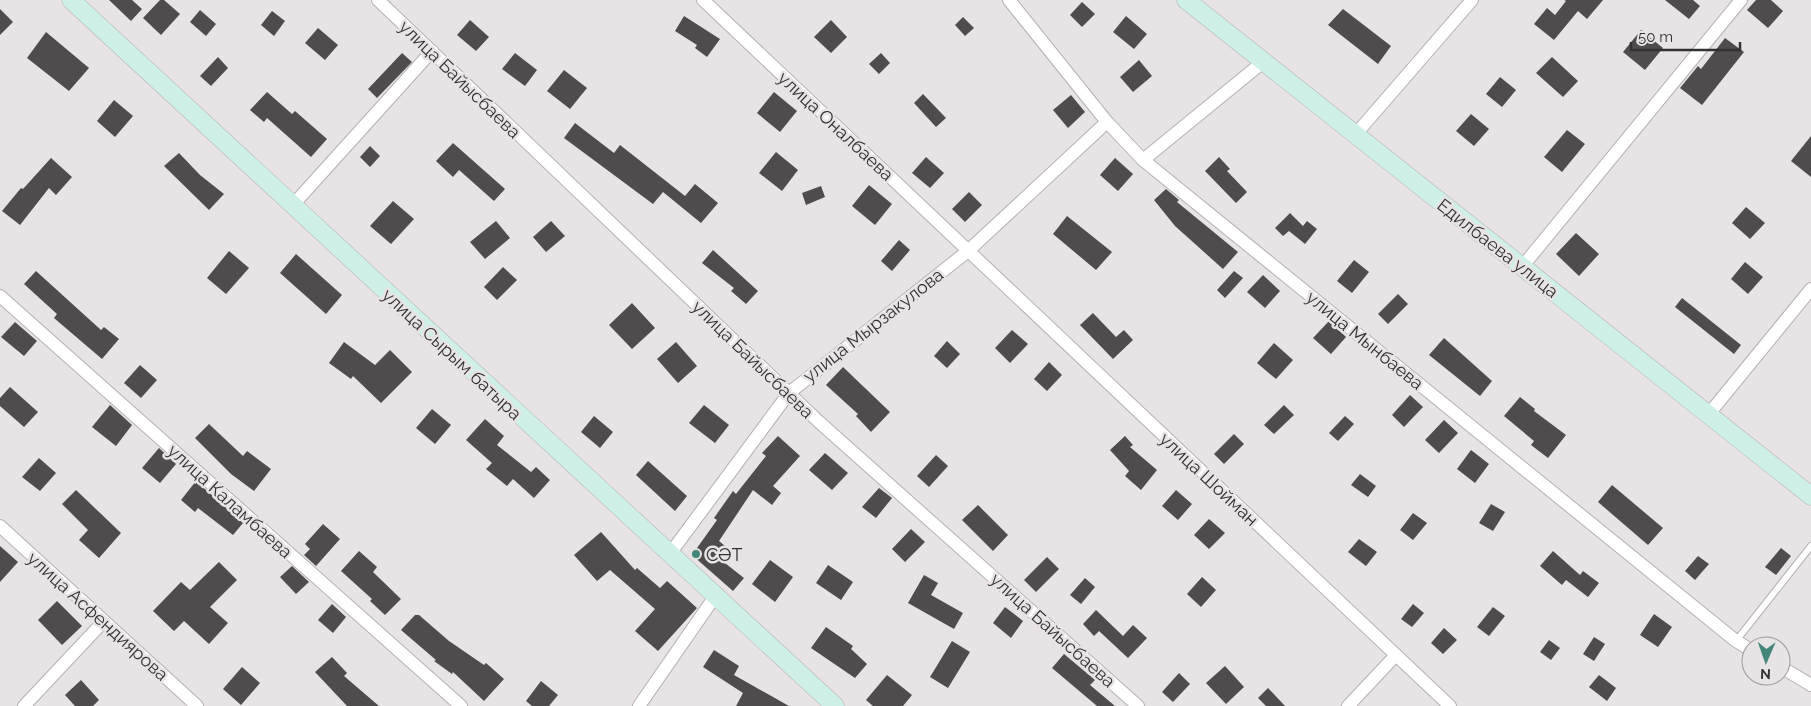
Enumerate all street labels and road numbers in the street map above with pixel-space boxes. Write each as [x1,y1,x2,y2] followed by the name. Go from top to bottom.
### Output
[395,16,525,142] street label: улица Байысбаева
[774,67,898,185] street label: улица Оналбаева
[1433,194,1563,302] street label: Едилбаева улица
[799,264,947,386] street label: улица Мырзакулова
[378,284,526,424] street label: улица Сырым батыра
[1302,286,1428,394] street label: улица Мынбаева
[688,296,818,422] street label: улица Байысбаева
[1155,428,1263,530] street label: улица Шойман
[163,440,297,562] street label: улица Каламбаева
[23,547,173,685] street label: улица Асфендиярова
[986,568,1120,692] street label: улица Байысбаева

